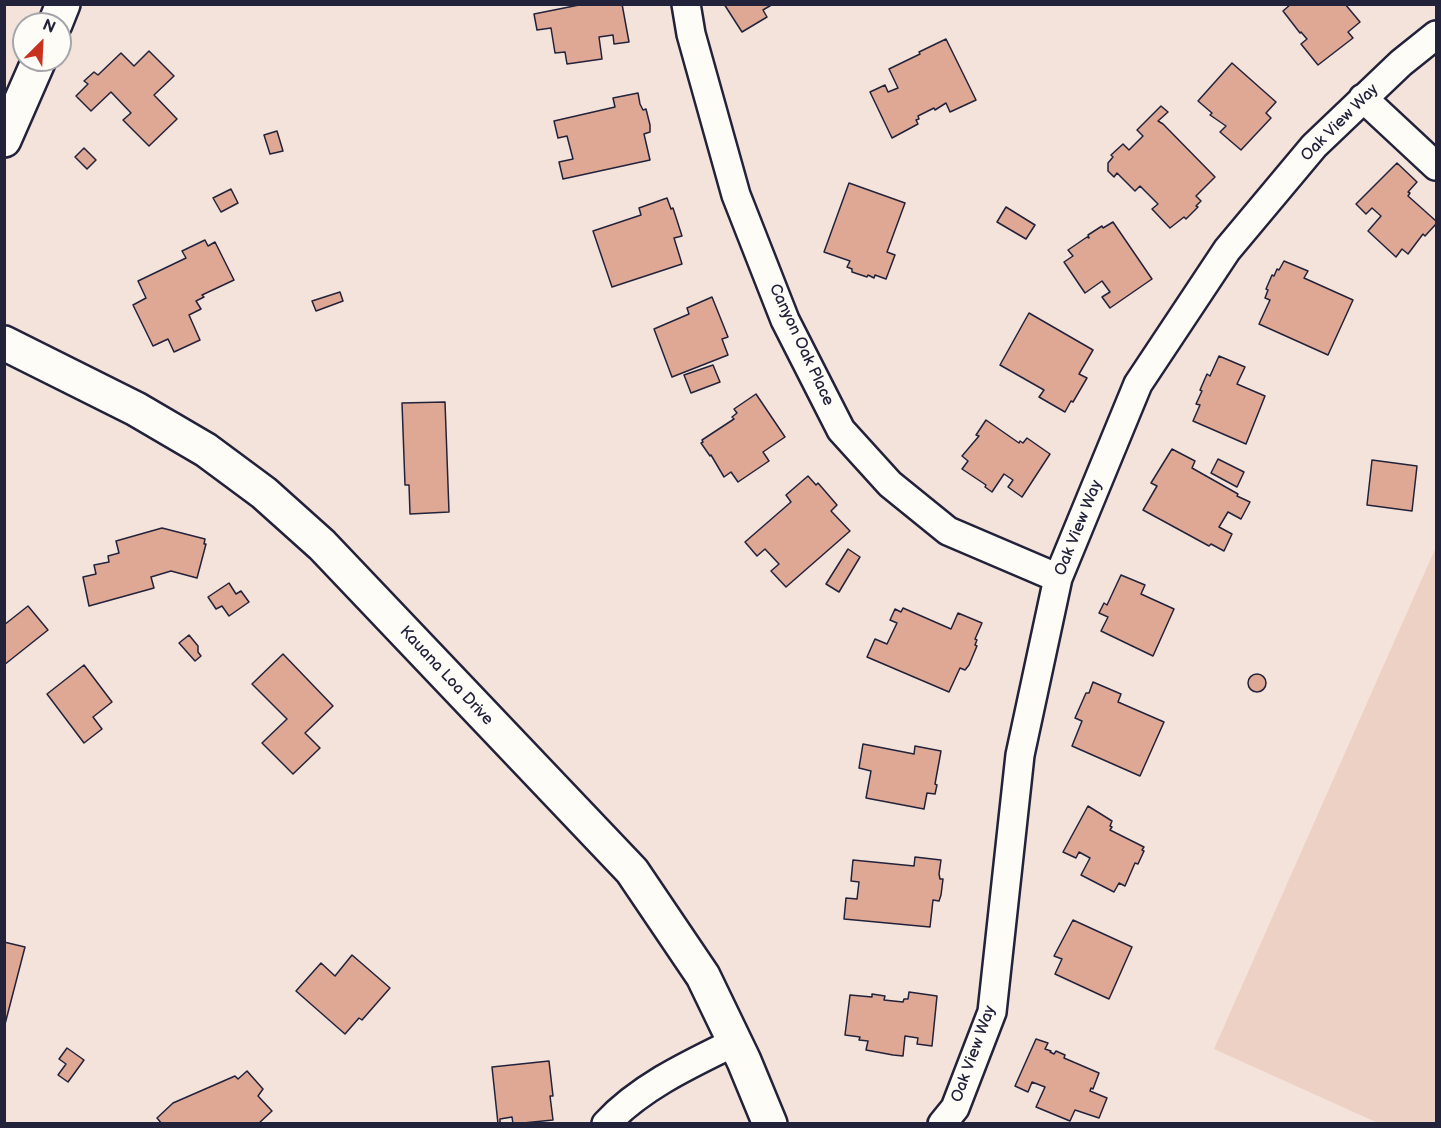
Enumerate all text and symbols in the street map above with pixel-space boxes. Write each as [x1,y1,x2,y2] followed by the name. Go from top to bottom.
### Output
[12,12,72,72] north arrow
[39,16,58,38] text: N
[1297,80,1383,166] street label: Oak View Way
[764,281,838,409] street label: Canyon Oak Place
[1051,477,1107,579] street label: Oak View Way
[395,623,497,729] street label: Kauana Loa Drive
[948,1003,1000,1105] street label: Oak View Way

